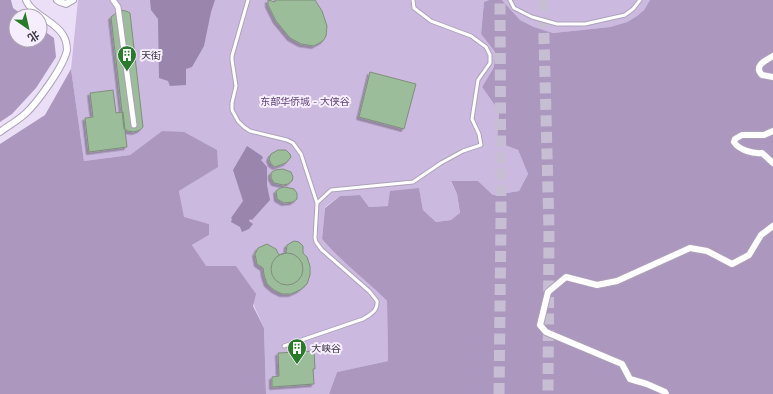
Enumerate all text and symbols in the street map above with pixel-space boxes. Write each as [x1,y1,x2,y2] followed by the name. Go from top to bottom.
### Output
[8,8,48,48] north arrow
[25,27,42,44] text: 北
[116,44,138,72] building icon: 天街
[141,50,161,61] place label: 天街
[260,96,350,107] park label: 东部华侨城 - 大侠谷
[286,337,308,365] building icon: 大峡谷
[311,343,341,354] place label: 大峡谷

